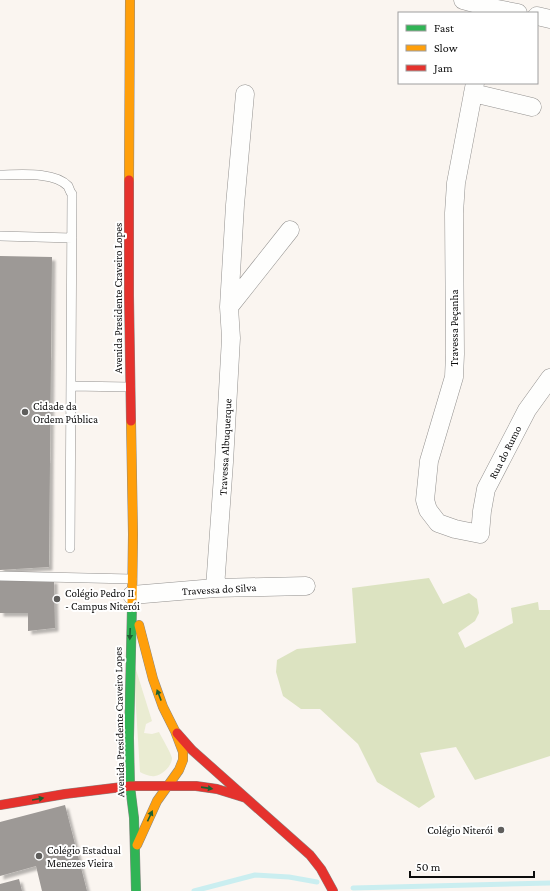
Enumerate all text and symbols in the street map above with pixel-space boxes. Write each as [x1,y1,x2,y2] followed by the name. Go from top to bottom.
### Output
[398,12,538,84] legend
[434,21,455,35] text: Fast
[434,41,458,55] text: Slow
[433,61,453,75] text: Jam
[112,223,125,373] street label: Avenida Presidente Craveiro Lopes
[448,289,461,367] street label: Travessa Peçanha
[216,398,235,496] street label: Travessa Albuquerque
[33,400,98,425] place label: Cidade da Ordem Pública
[20,407,30,417] marker: Cidade da Ordem Pública
[486,423,524,481] street label: Rua do Rumo
[181,581,257,597] street label: Travessa do Silva
[65,587,140,613] place label: Colégio Pedro II - Campus Niterói
[52,594,62,604] marker: Colégio Pedro II - Campus Niterói
[127,628,133,641] one-way arrow
[112,647,127,797] street label: Avenida Presidente Craveiro Lopes
[155,689,161,701] one-way arrow
[201,785,213,791] one-way arrow
[32,796,45,802] one-way arrow
[147,811,153,822] one-way arrow
[427,824,493,837] place label: Colégio Niterói
[496,825,506,835] marker: Colégio Niterói
[47,844,121,869] place label: Colégio Estadual Menezes Vieira
[34,851,44,861] marker: Colégio Estadual Menezes Vieira
[410,853,534,879] scale bar
[416,860,441,874] text: 50 m

